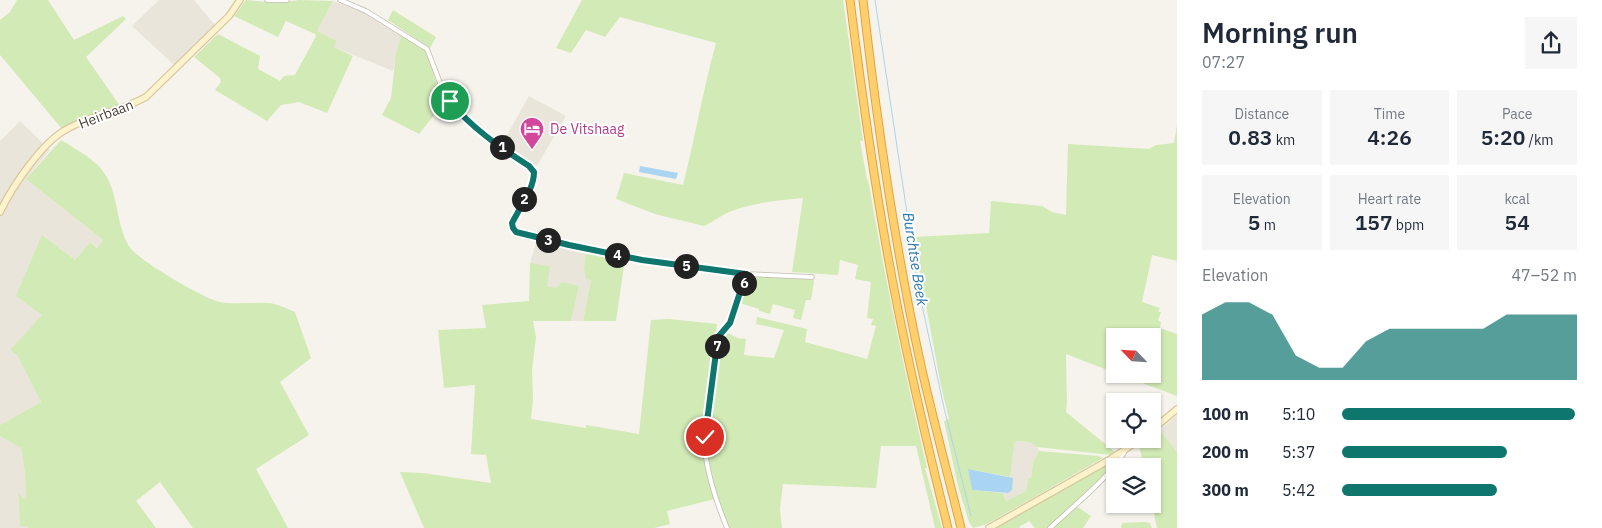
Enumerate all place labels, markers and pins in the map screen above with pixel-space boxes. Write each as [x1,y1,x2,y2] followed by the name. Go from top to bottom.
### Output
[429,80,471,122] pin
[519,116,545,150] hotel icon: De Vitshaag
[550,120,625,138] place label: De Vitshaag
[490,134,514,160] pin: 1
[512,186,536,212] pin: 2
[536,228,560,252] pin: 3
[604,242,630,268] pin: 4
[674,254,698,278] pin: 5
[732,270,756,296] pin: 6
[704,334,730,358] pin: 7
[684,416,726,458] pin

